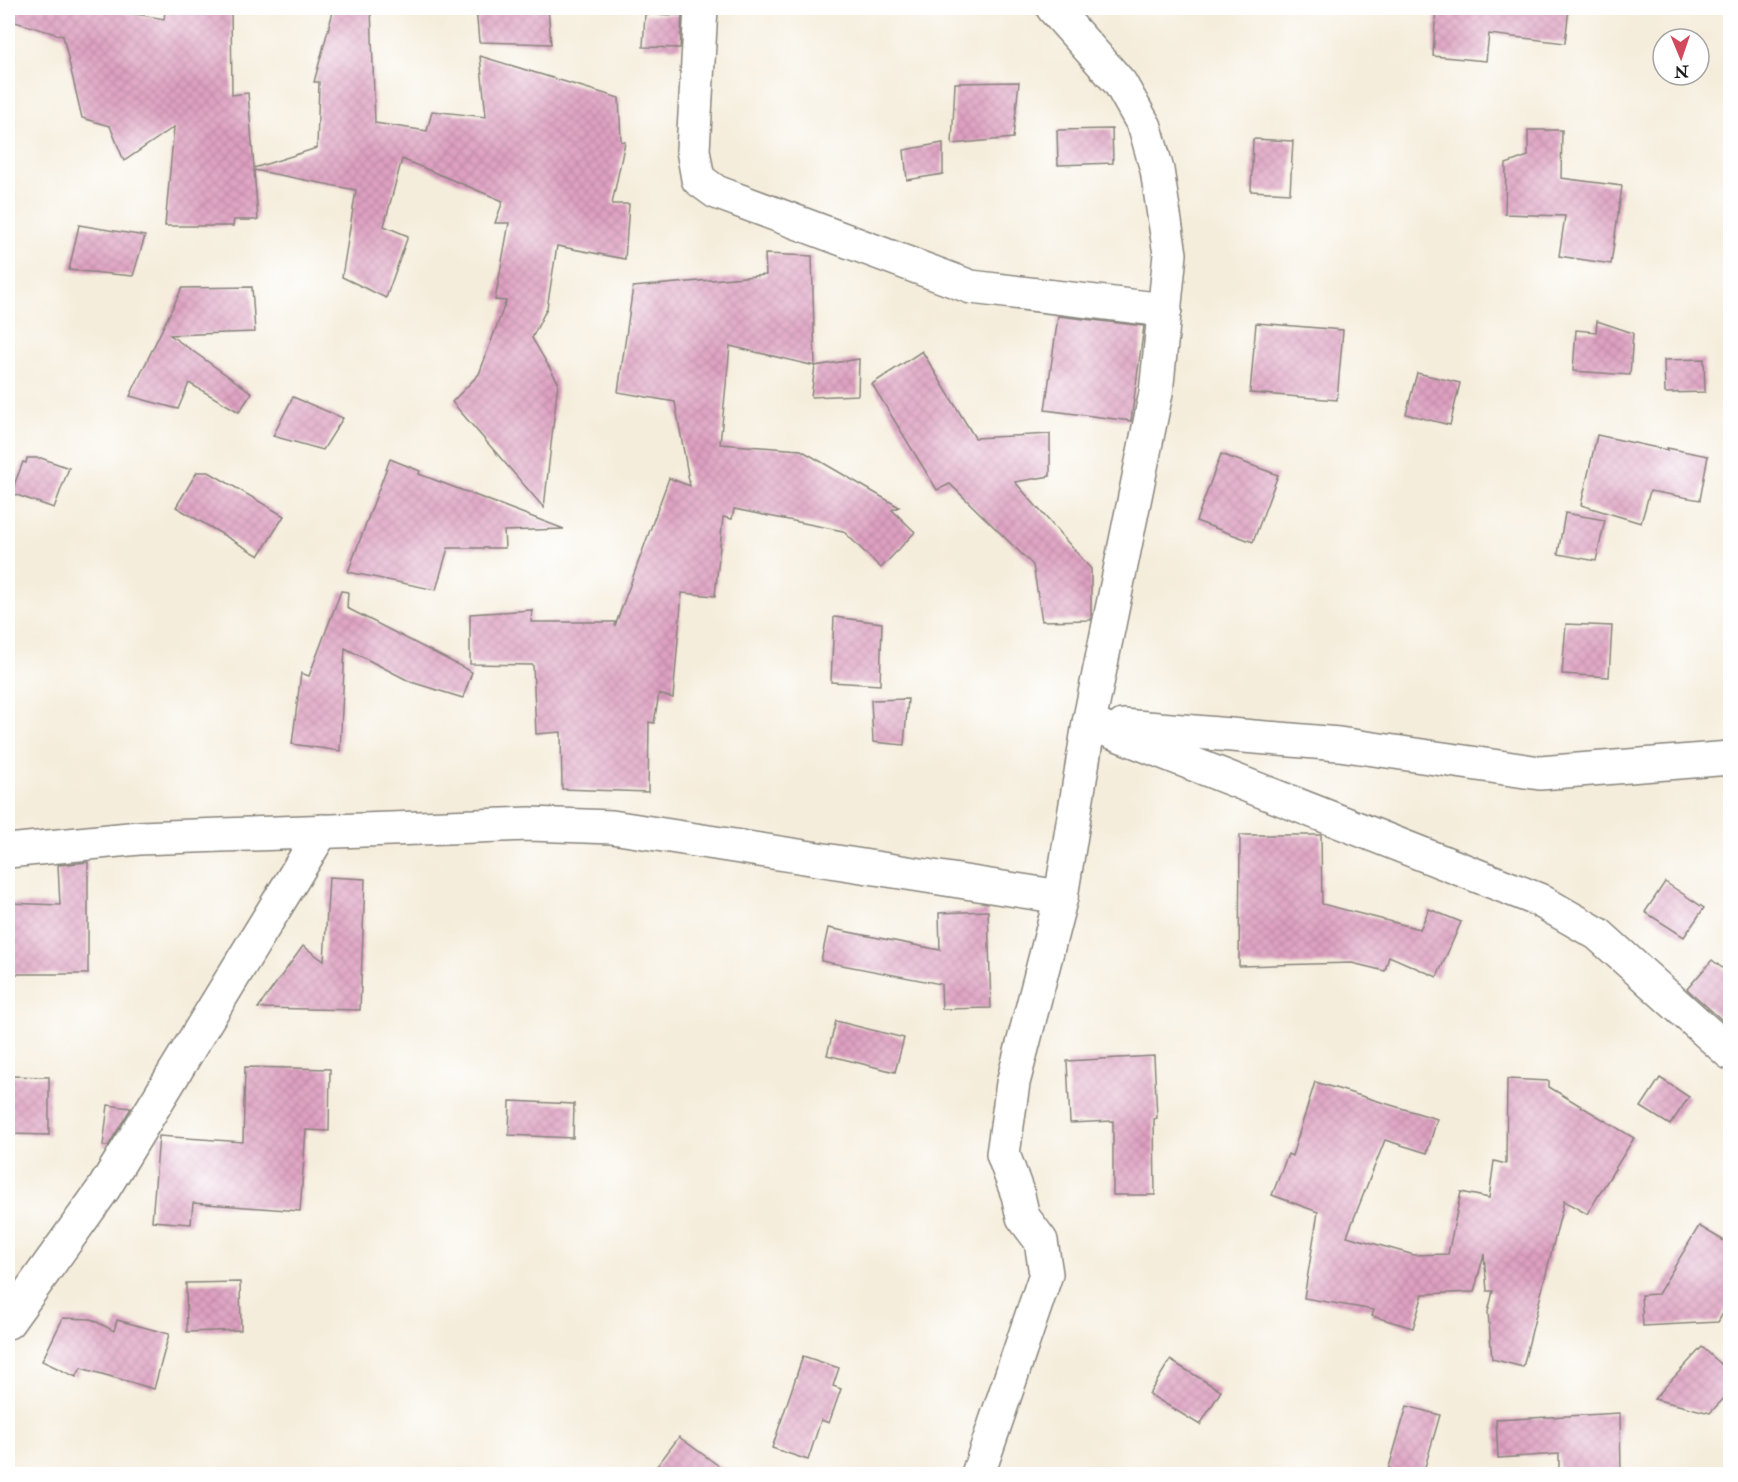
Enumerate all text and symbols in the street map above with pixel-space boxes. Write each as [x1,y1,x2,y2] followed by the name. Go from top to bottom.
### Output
[1651,27,1711,87] north arrow
[1673,61,1690,81] text: N

